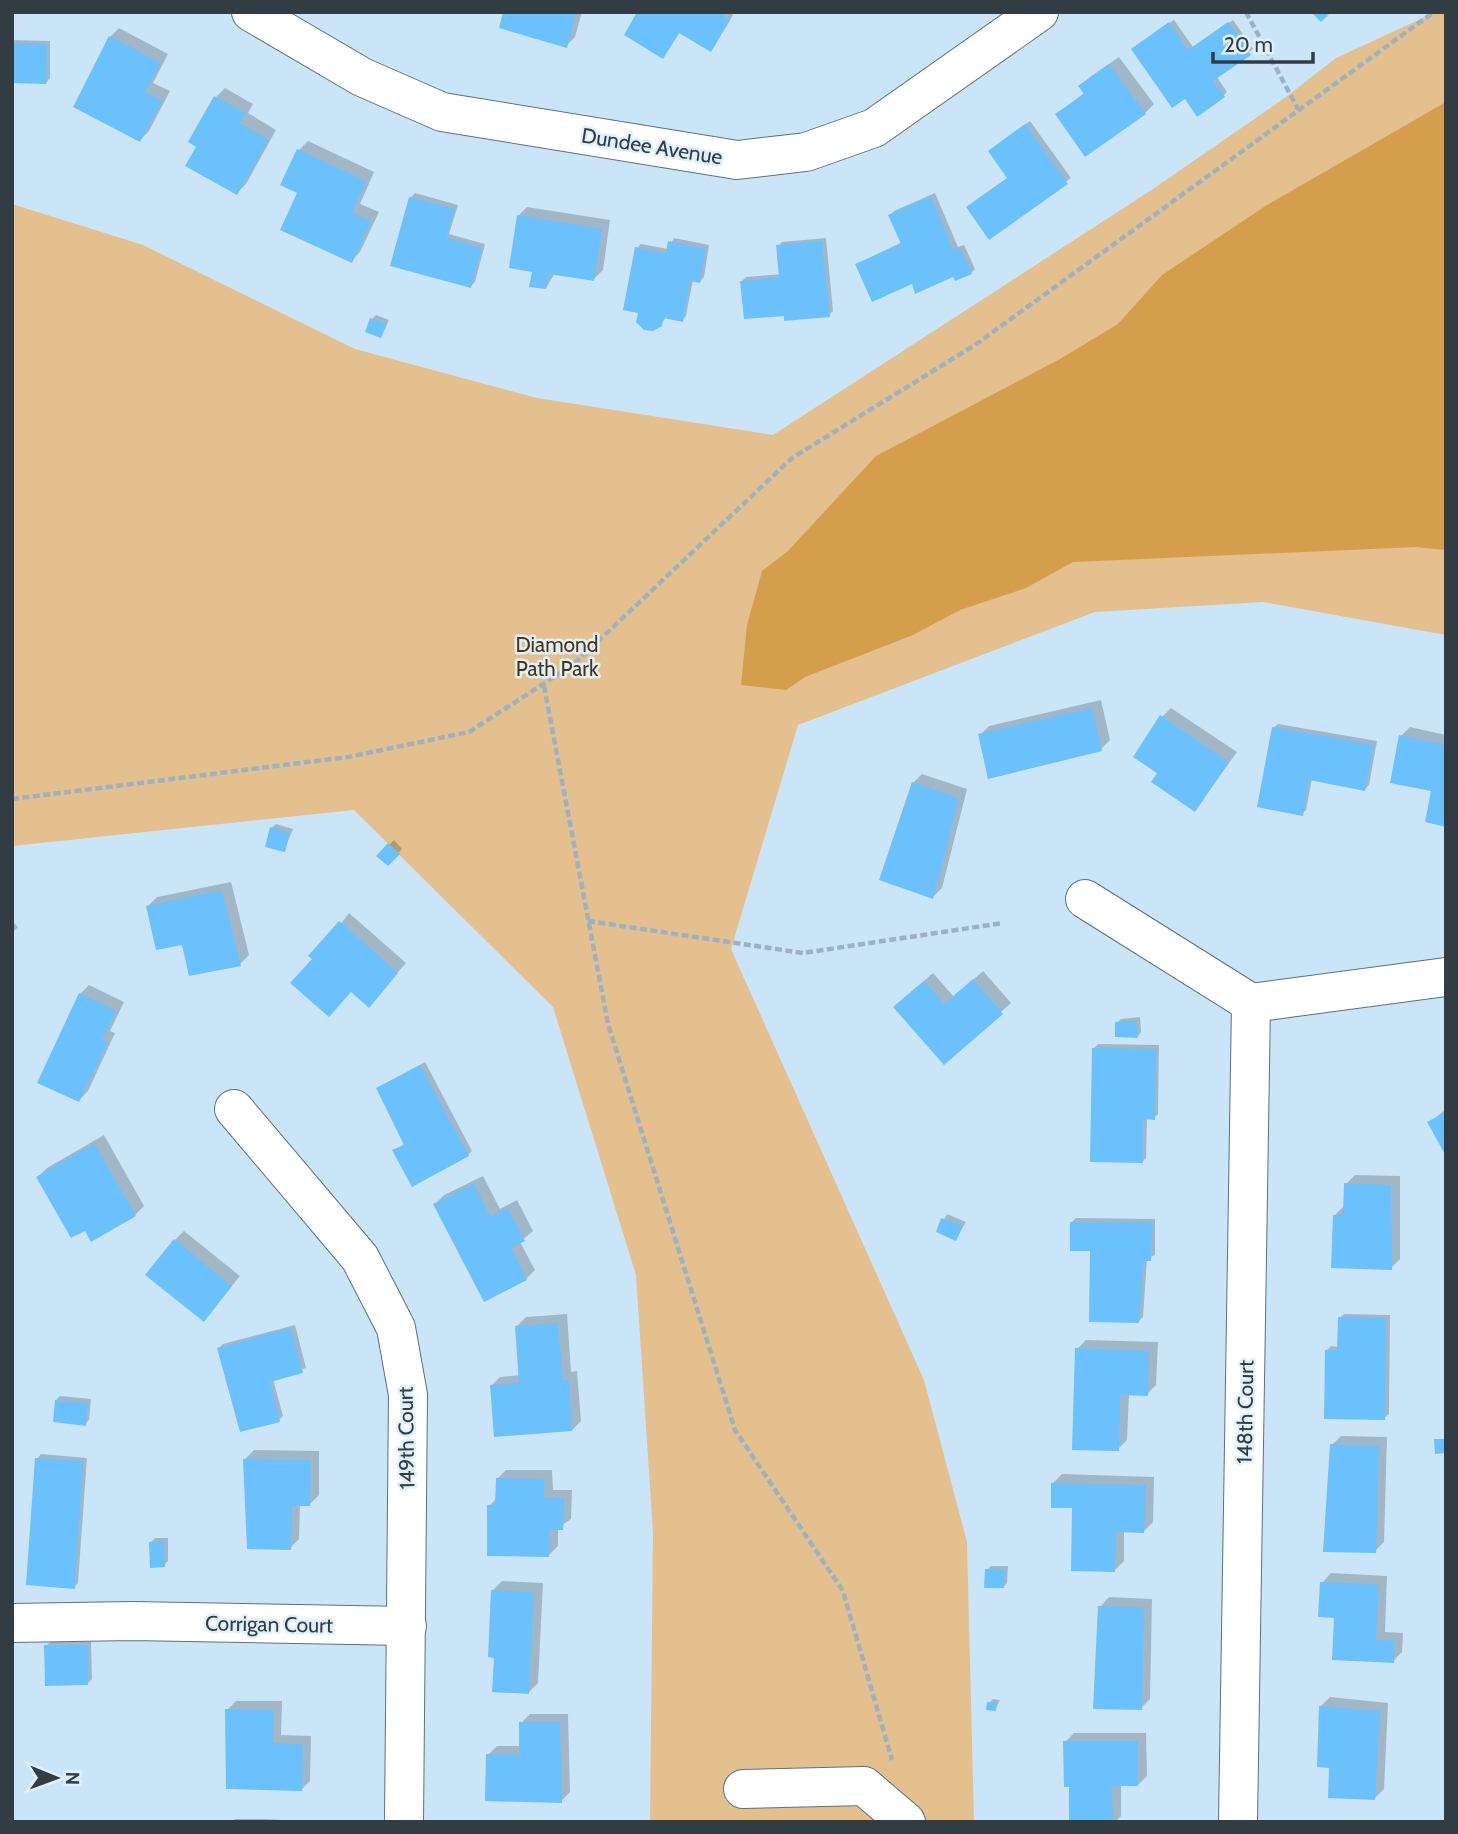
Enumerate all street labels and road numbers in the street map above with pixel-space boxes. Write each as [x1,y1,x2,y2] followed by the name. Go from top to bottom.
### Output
[580,123,725,170] street label: Dundee Avenue
[1232,1360,1258,1464] street label: 148th Court
[393,1386,419,1490] street label: 149th Court
[205,1610,333,1638] street label: Corrigan Court

